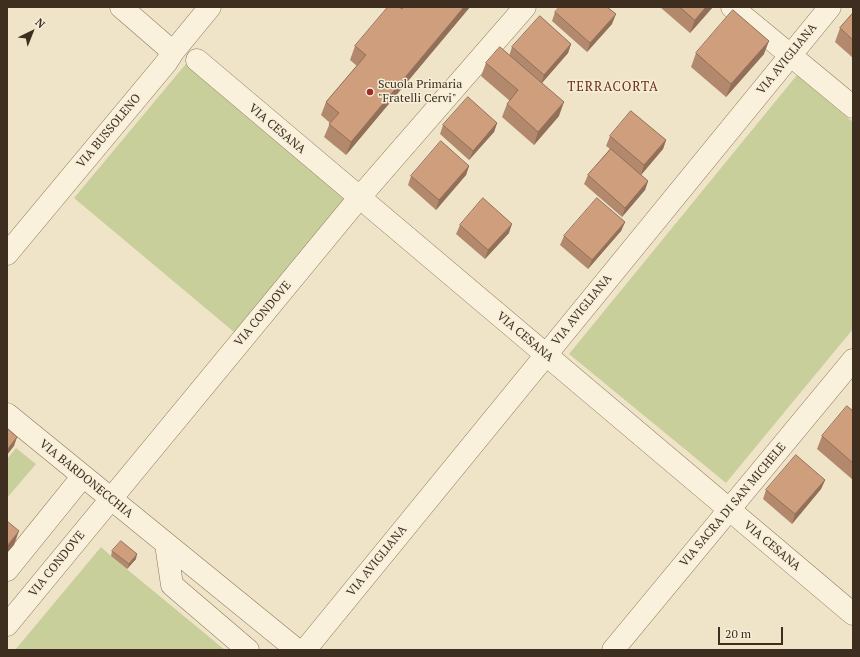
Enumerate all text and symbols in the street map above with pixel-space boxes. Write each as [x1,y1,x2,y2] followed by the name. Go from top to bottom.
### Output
[12,12,52,52] north arrow
[32,15,48,31] text: N
[754,21,820,97] street label: VIA AVIGLIANA
[378,78,462,106] place label: Scuola Primaria "Fratelli Cervi"
[567,79,659,95] district label: TERRACORTA
[365,87,375,97] marker: Scuola Primaria "Fratelli Cervi"
[74,91,144,171] street label: VIA BUSSOLENO
[246,101,308,157] street label: VIA CESANA
[549,272,615,348] street label: VIA AVIGLIANA
[232,278,294,350] street label: VIA CONDOVE
[494,309,556,365] street label: VIA CESANA
[36,437,136,521] street label: VIA BARDONECCHIA
[677,440,789,570] street label: VIA SACRA DI SAN MICHELE
[741,518,803,574] street label: VIA CESANA
[344,523,410,599] street label: VIA AVIGLIANA
[26,528,88,600] street label: VIA CONDOVE
[720,619,785,645] scale bar
[725,626,751,641] text: 20 m

